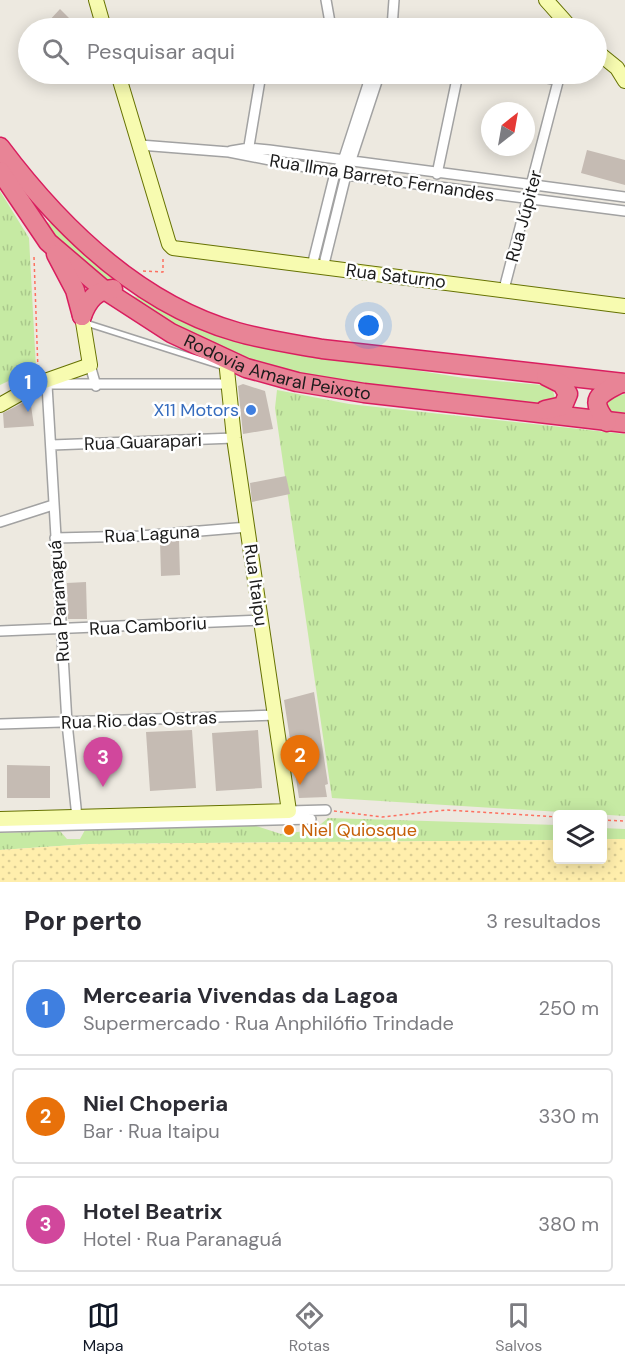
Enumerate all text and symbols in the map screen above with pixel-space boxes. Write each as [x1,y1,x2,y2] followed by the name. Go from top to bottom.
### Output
[18,18,607,84] search box
[39,35,72,68] icon: search
[87,37,235,66] text: Pesquisar aqui
[481,102,535,156] north arrow
[268,148,496,208] street label: Rua Ilma Barreto Fernandes
[500,167,548,265] street label: Rua Júpiter
[345,258,447,294] street label: Rua Saturno
[354,311,383,340] your location
[180,329,372,406] street label: Rodovia Amaral Peixoto
[9,362,48,412] pin: 1
[154,398,239,422] place label: X11 Motors
[244,403,258,417] marker: X11 Motors
[84,428,202,456] street label: Rua Guarapari
[104,520,200,548] street label: Rua Laguna
[43,539,75,663] street label: Rua Paranaguá
[238,542,274,628] street label: Rua Itaipu
[89,611,207,641] street label: Rua Camboriu
[61,705,217,735] street label: Rua Rio das Ostras
[280,736,320,785] pin: 2
[84,738,122,787] pin: 3
[553,810,607,864] map controls
[553,810,607,864] button: layers
[301,818,417,842] place label: Niel Quiosque
[282,823,296,837] marker: Niel Quiosque
[24,904,142,938] text: Por perto
[486,908,601,934] text: 3 resultados
[83,981,398,1010] text: Mercearia Vivendas da Lagoa
[42,995,49,1021] text: 1
[538,995,599,1021] text: 250 m
[83,1010,454,1036] text: Supermercado · Rua Anphilófio Trindade
[83,1089,228,1118] text: Niel Choperia
[40,1103,51,1129] text: 2
[539,1103,599,1129] text: 330 m
[83,1118,220,1144] text: Bar · Rua Itaipu
[83,1197,222,1226] text: Hotel Beatrix
[39,1211,52,1237] text: 3
[538,1211,599,1237] text: 380 m
[83,1226,282,1252] text: Hotel · Rua Paranaguá
[83,1299,124,1356] tab: Mapa
[289,1299,330,1356] tab: Rotas
[495,1299,542,1356] tab: Salvos

